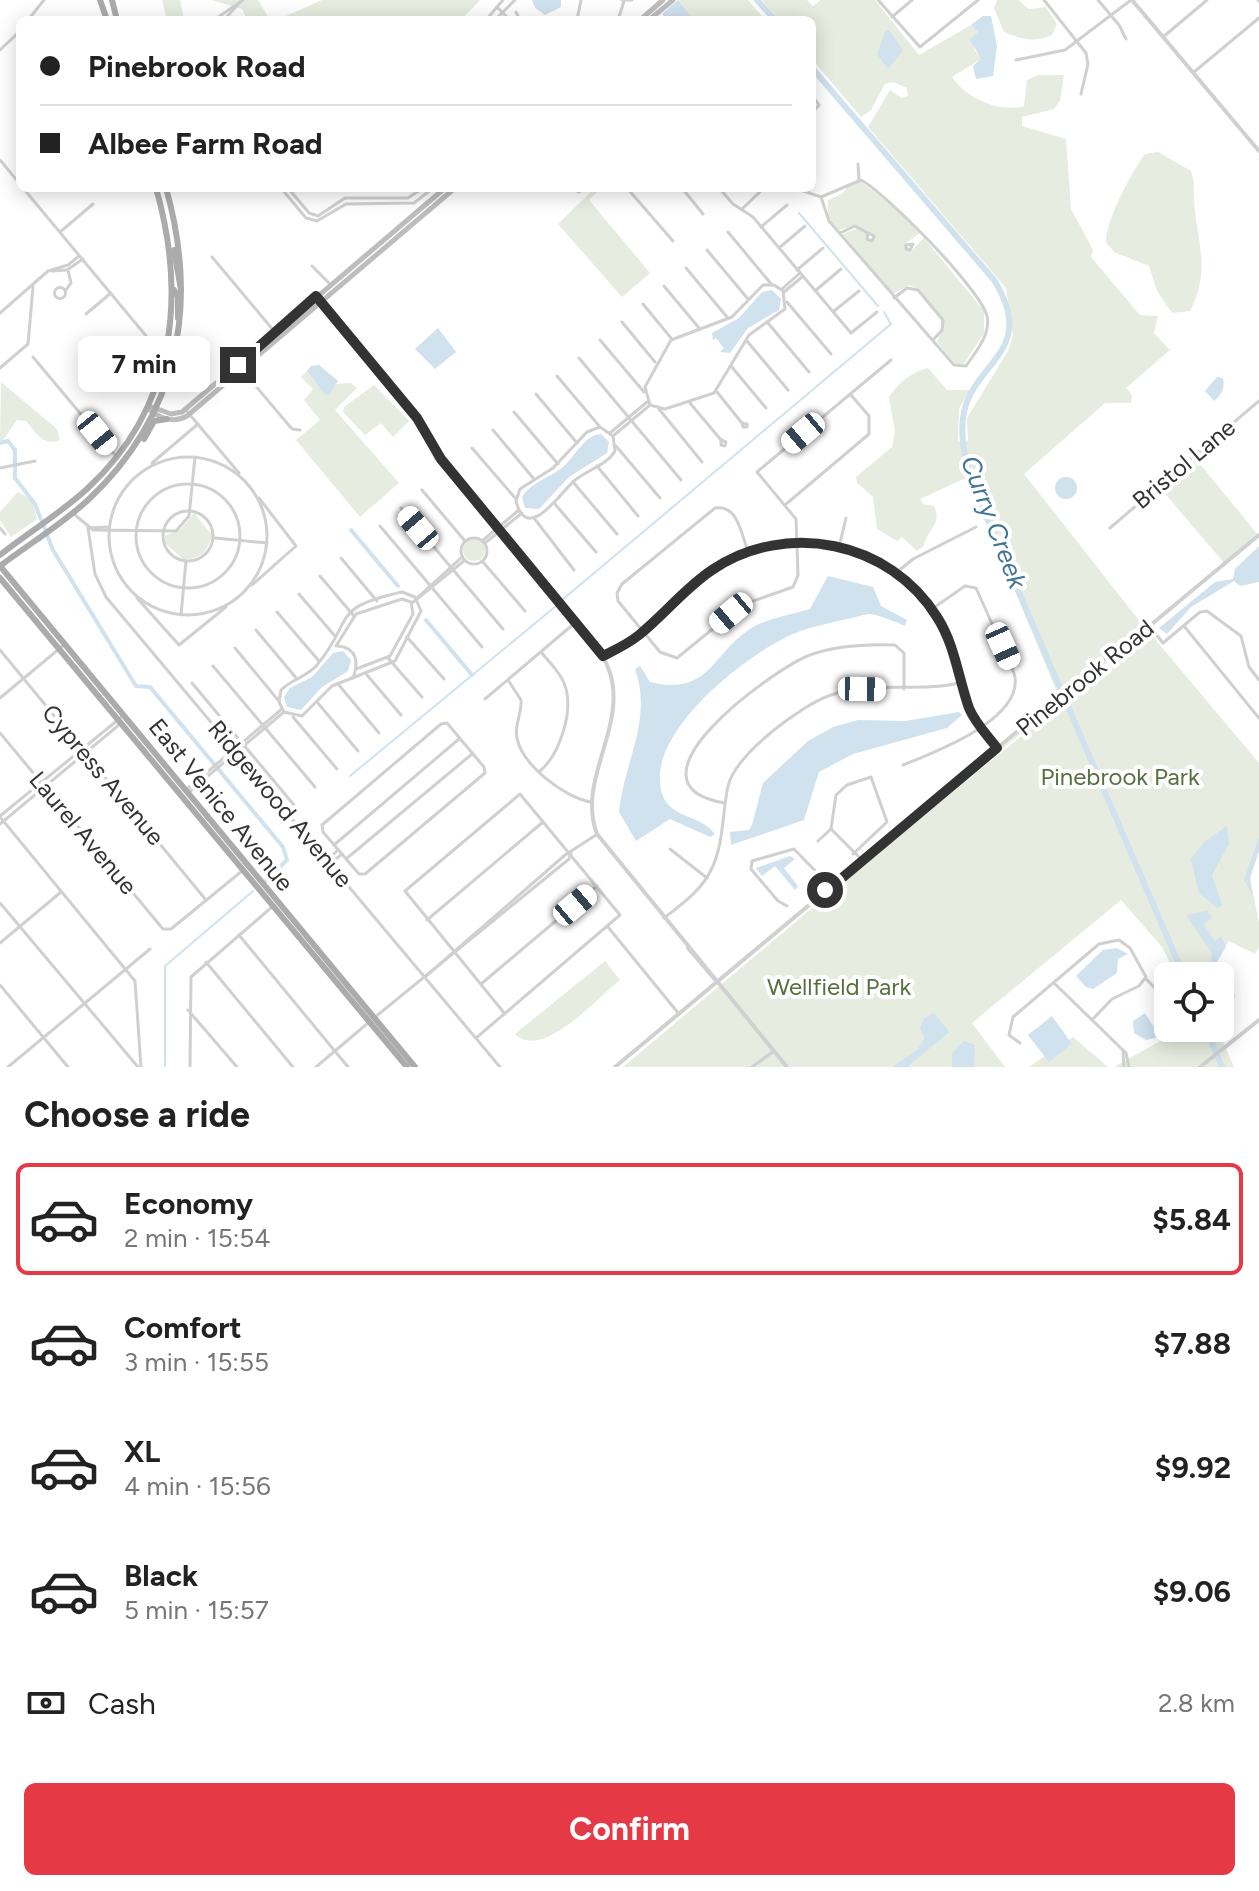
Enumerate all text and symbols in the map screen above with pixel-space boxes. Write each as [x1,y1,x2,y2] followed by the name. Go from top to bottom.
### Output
[88,48,306,85] text: Pinebrook Road
[88,125,323,162] text: Albee Farm Road
[78,337,210,393] callout: 7 min
[220,347,256,383] route end
[112,348,176,380] text: 7 min
[73,407,121,459] car
[777,408,829,458] car
[1127,412,1241,515] street label: Bristol Lane
[954,451,1034,594] water label: Curry Creek
[393,502,443,554] car
[705,588,757,638] car
[1010,613,1159,742] street label: Pinebrook Road
[982,619,1024,673] car
[838,677,886,701] car
[36,698,171,851] street label: Cypress Avenue
[143,713,300,897] street label: East Venice Avenue
[202,714,359,893] street label: Ridgewood Avenue
[1040,762,1200,791] park label: Pinebrook Park
[24,765,143,900] street label: Laurel Avenue
[807,872,843,908] route start
[549,880,601,930] car
[1154,962,1234,1042] map controls
[1154,962,1234,1042] button: locate
[767,972,911,1001] park label: Wellfield Park
[24,1093,250,1136] text: Choose a ride
[28,1183,100,1255] icon: car
[124,1185,253,1222] text: Economy
[1152,1201,1231,1238] text: $5.84
[124,1222,270,1254] text: 2 min · 15:54
[28,1307,100,1379] icon: car
[124,1309,242,1346] text: Comfort
[1154,1325,1231,1362] text: $7.88
[124,1346,269,1378] text: 3 min · 15:55
[28,1431,100,1503] icon: car
[124,1433,160,1470] text: XL
[1155,1449,1231,1486] text: $9.92
[124,1470,271,1502] text: 4 min · 15:56
[28,1555,100,1627] icon: car
[124,1557,198,1594] text: Black
[1153,1573,1231,1610] text: $9.06
[124,1594,269,1626] text: 5 min · 15:57
[24,1681,68,1725] icon: cash
[88,1685,156,1722] text: Cash
[1158,1687,1235,1719] text: 2.8 km
[24,1783,1235,1875] button: Confirm

